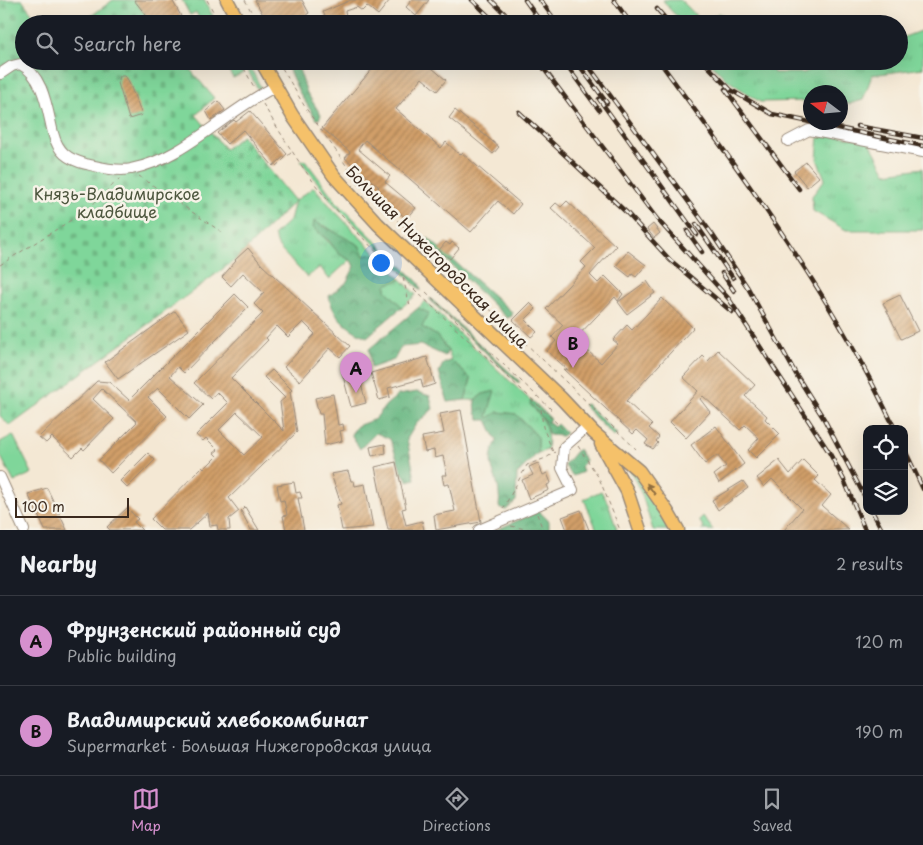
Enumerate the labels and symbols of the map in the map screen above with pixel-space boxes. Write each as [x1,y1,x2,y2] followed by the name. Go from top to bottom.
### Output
[803,85,848,130] north arrow
[341,159,535,353] street label: Большая Нижегородская улица
[34,181,200,223] park label: Князь-Владимирское кладбище
[368,250,394,276] your location
[557,327,589,368] pin: B
[340,352,372,393] pin: A
[646,482,656,496] one-way arrow
[15,495,129,518] scale bar

